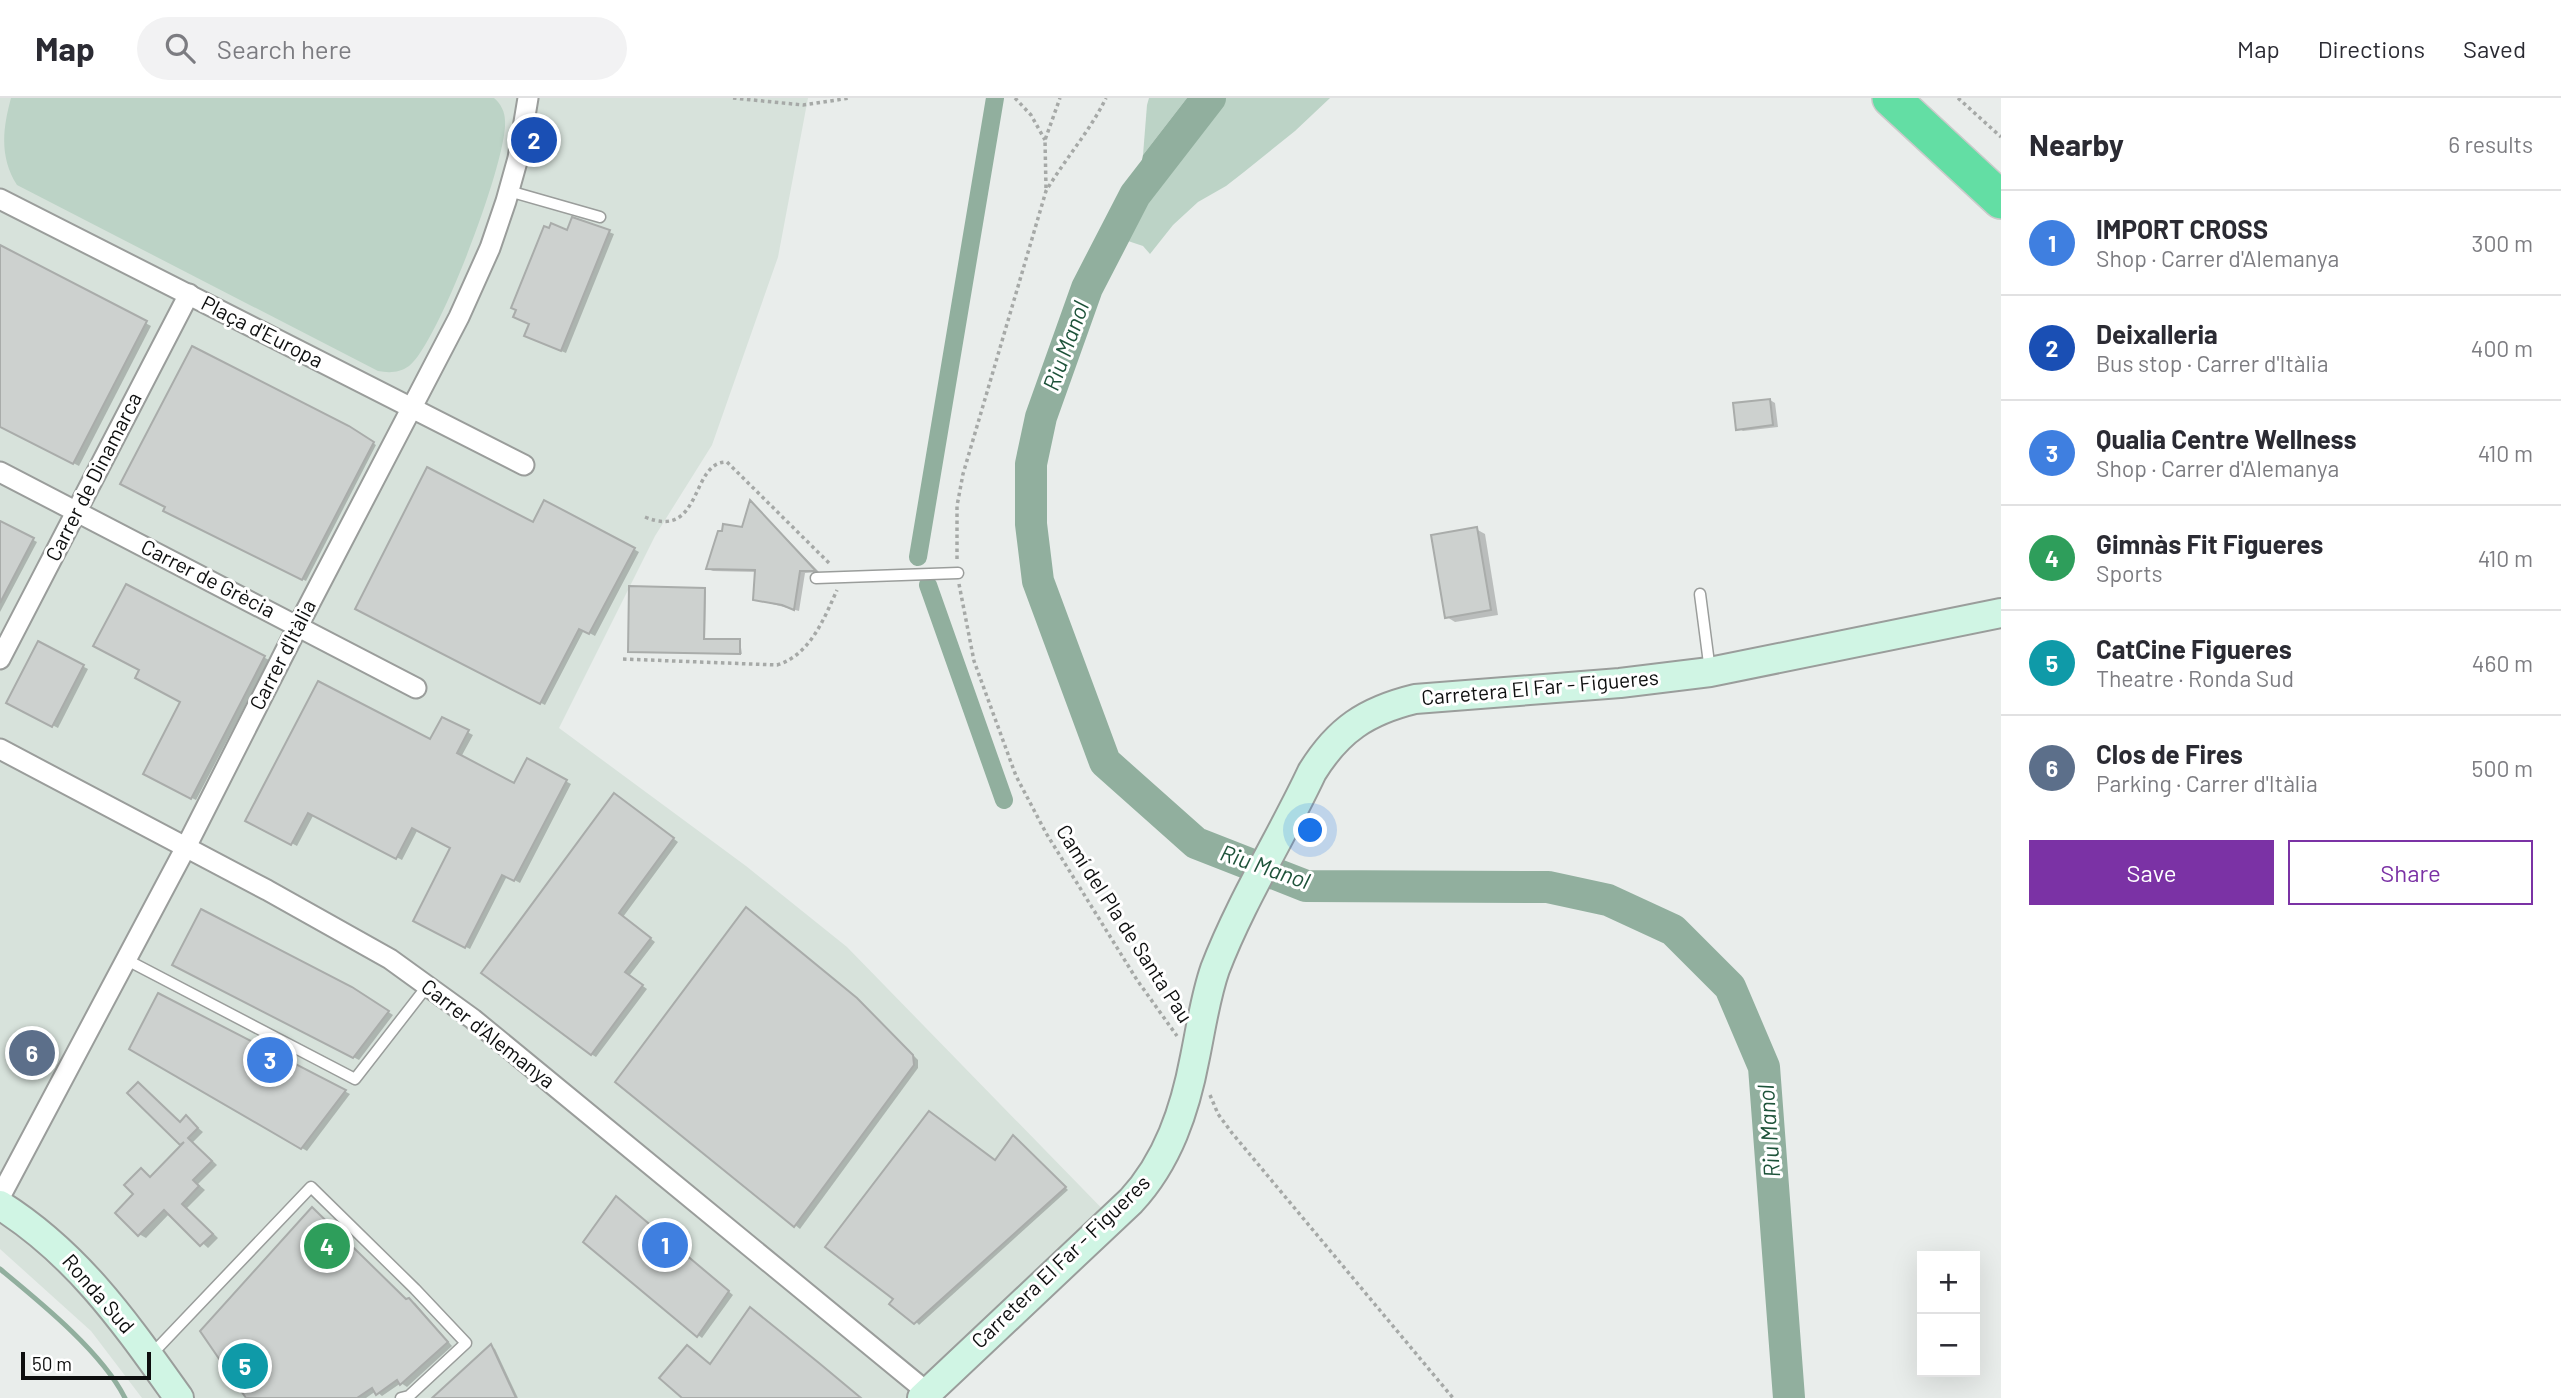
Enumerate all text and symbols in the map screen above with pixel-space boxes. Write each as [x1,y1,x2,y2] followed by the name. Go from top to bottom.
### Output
[137,17,627,80] search box
[35,28,95,68] text: Map
[161,29,199,67] icon: search
[217,33,352,64] text: Search here
[2237,34,2280,63] text: Map
[2318,34,2425,63] text: Directions
[2463,34,2526,63] text: Saved
[511,114,557,166] pin: 2
[2029,126,2124,162] text: Nearby
[2448,130,2533,158] text: 6 results
[2096,213,2268,244] text: IMPORT CROSS
[2048,229,2056,257] text: 1
[2472,229,2533,257] text: 300 m
[2096,244,2339,272] text: Shop · Carrer d'Alemanya
[198,289,328,372] street label: Plaça d'Europa
[1036,297,1094,394] water label: Riu Manol
[2096,318,2218,349] text: Deixalleria
[2046,334,2058,362] text: 2
[2471,334,2533,362] text: 400 m
[2096,349,2328,377] text: Bus stop · Carrer d'Itàlia
[39,388,146,565] street label: Carrer de Dinamarca
[2096,423,2356,454] text: Qualia Centre Wellness
[2046,439,2058,467] text: 3
[2478,439,2533,467] text: 410 m
[2096,454,2339,482] text: Shop · Carrer d'Alemanya
[2096,528,2323,559] text: Gimnàs Fit Figueres
[138,533,280,622] street label: Carrer de Grècia
[2045,544,2059,572] text: 4
[2478,544,2533,572] text: 410 m
[2096,559,2163,587] text: Sports
[243,595,320,714] street label: Carrer d'Itàlia
[2096,633,2292,664] text: CatCine Figueres
[2046,649,2058,677] text: 5
[2472,649,2533,677] text: 460 m
[1420,664,1660,709] street label: Carretera El Far - Figueres
[2096,664,2294,692] text: Theatre · Ronda Sud
[2096,738,2243,769] text: Clos de Fires
[2046,754,2058,782] text: 6
[2472,754,2533,782] text: 500 m
[2096,769,2318,797] text: Parking · Carrer d'Itàlia
[1293,813,1327,847] your location
[1052,819,1199,1027] street label: Camí del Pla de Santa Pau
[1217,838,1314,894] water label: Riu Manol
[2029,840,2274,905] button: Save
[2288,840,2533,905] button: Share
[417,973,561,1093] street label: Carrer d'Alemanya
[9,1027,55,1079] pin: 6
[247,1034,293,1086] pin: 3
[1751,1084,1785,1178] water label: Riu Manol
[966,1169,1154,1353] street label: Carretera El Far - Figueres
[642,1219,688,1271] pin: 1
[304,1220,350,1272] pin: 4
[58,1248,140,1338] street label: Ronda Sud
[1917,1251,1980,1377] map controls
[1917,1251,1980,1314] button: +
[1917,1314,1980,1377] button: −
[222,1340,268,1392] pin: 5
[21,1349,150,1381] scale bar
[32,1352,72,1375] text: 50 m

